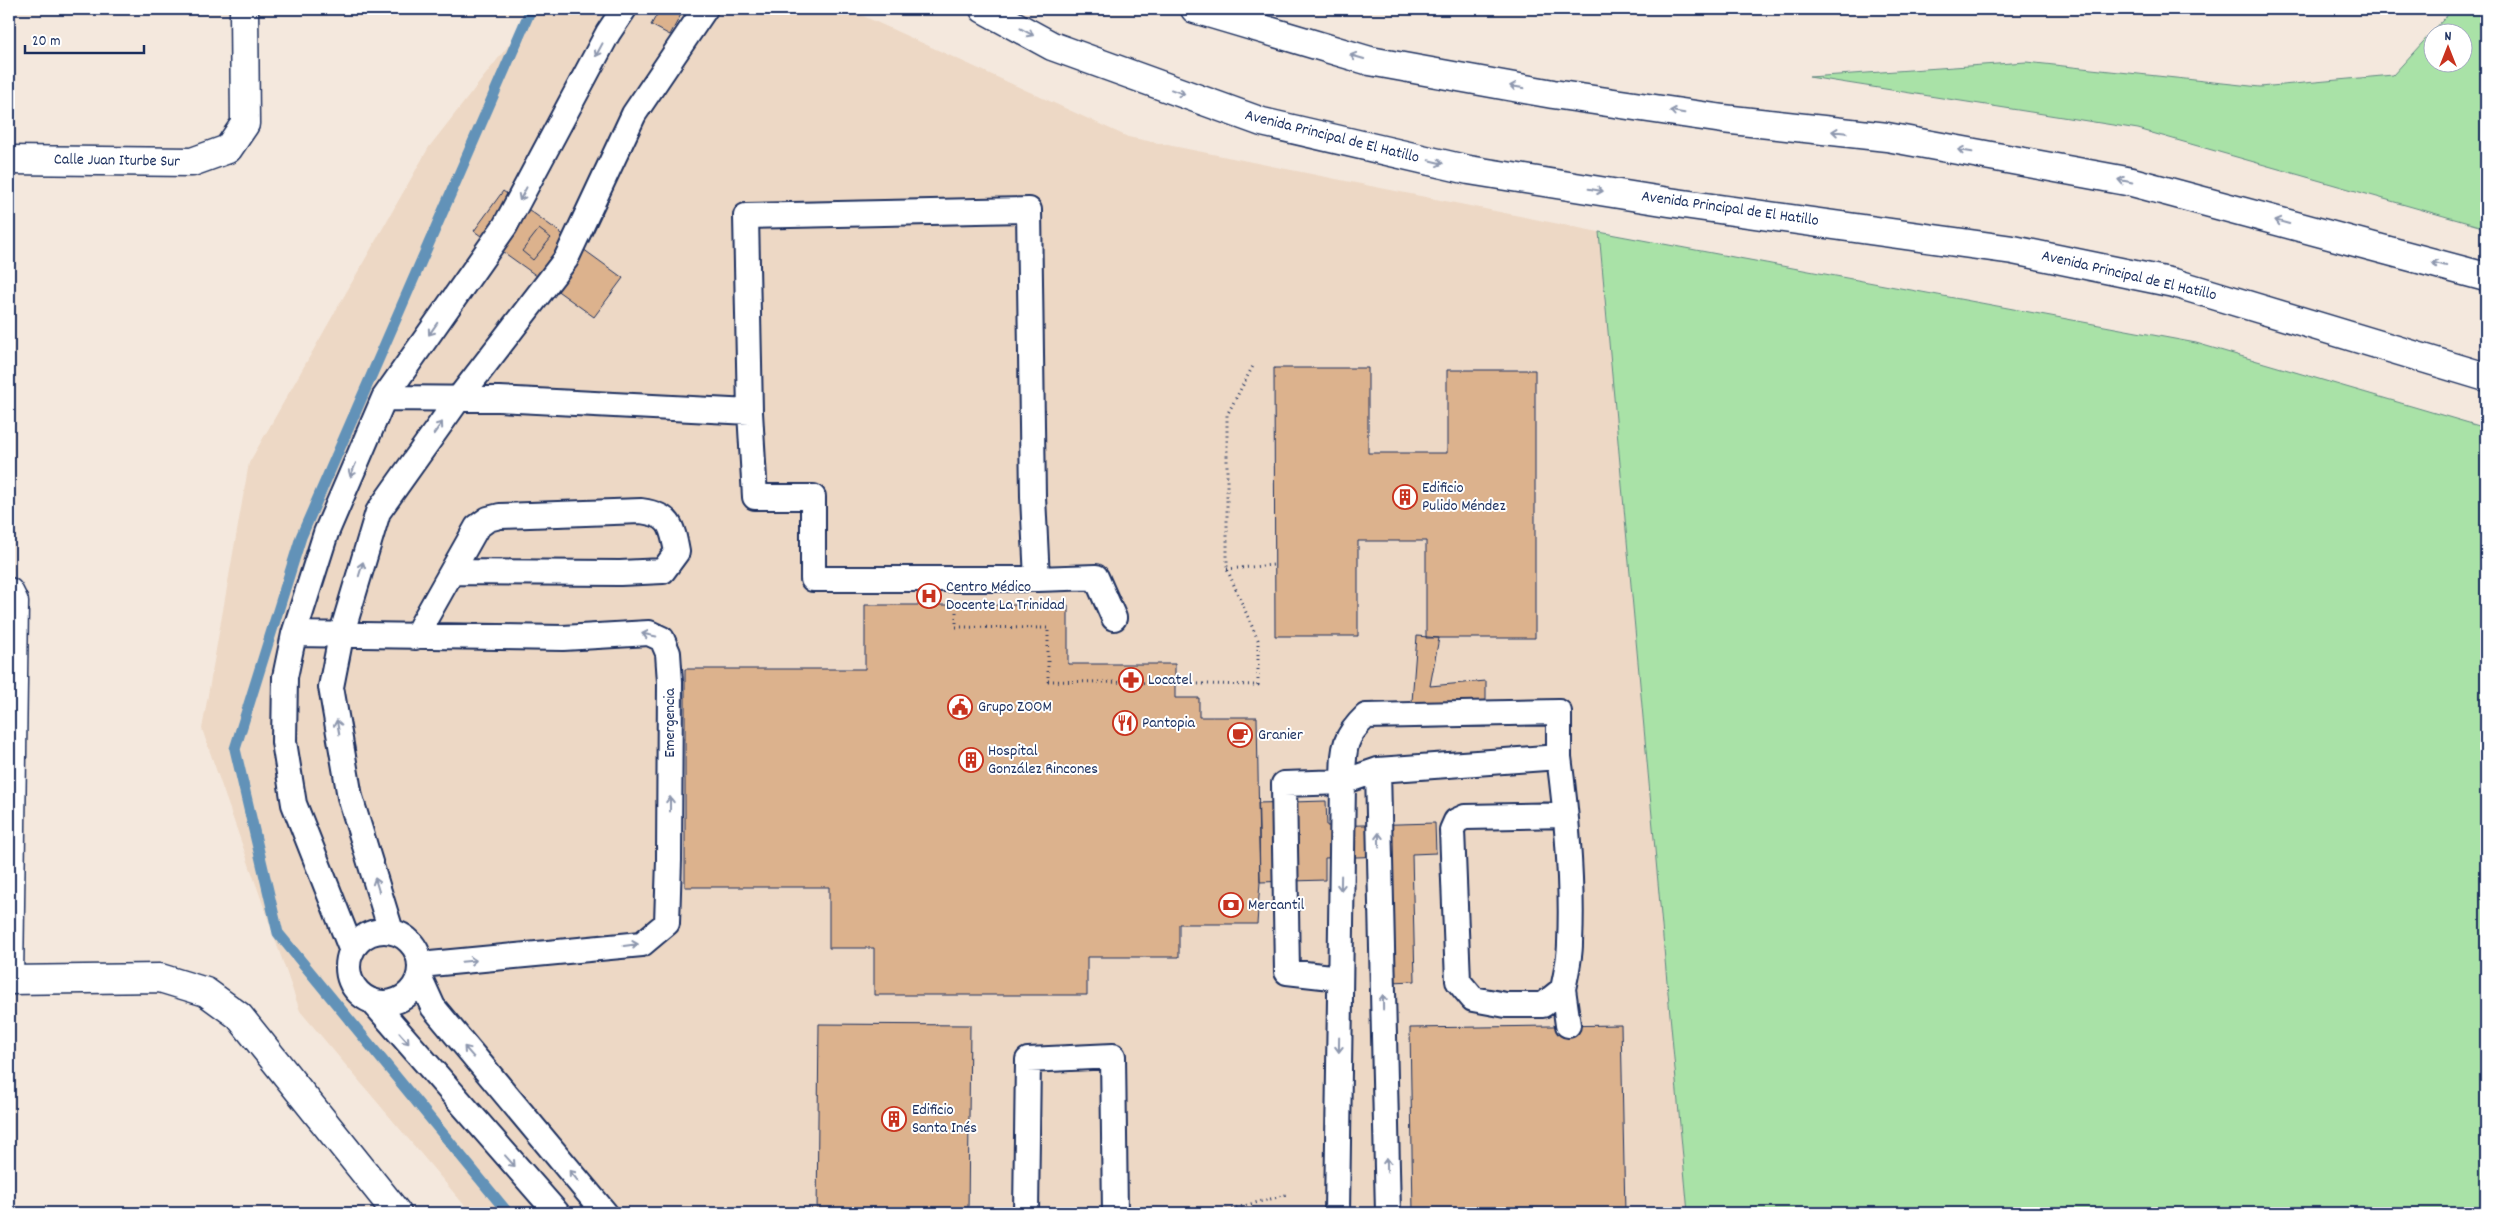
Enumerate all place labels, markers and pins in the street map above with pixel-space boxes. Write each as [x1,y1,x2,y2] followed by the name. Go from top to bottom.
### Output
[1422,477,1505,518] place label: Edificio Pulido Méndez
[1392,484,1418,510] building icon: Edificio Pulido Méndez
[946,576,1065,617] place label: Centro Médico Docente La Trinidad
[916,583,942,609] hospital icon: Centro Médico Docente La Trinidad
[1118,667,1144,693] pharmacy icon: Locatel
[1148,669,1193,692] place label: Locatel
[947,694,973,720] public building icon: Grupo ZOOM
[978,696,1052,719] place label: Grupo ZOOM
[1112,710,1138,736] restaurant icon: Pantopia
[1142,712,1195,735] place label: Pantopia
[1227,722,1253,748] cafe icon: Granier
[1258,724,1303,747] place label: Granier
[988,740,1098,781] place label: Hospital González Rincones
[958,747,984,773] building icon: Hospital González Rincones
[1218,892,1244,918] bank icon: Mercantil
[1248,894,1305,917] place label: Mercantil
[912,1099,977,1140] place label: Edificio Santa Inés
[881,1106,907,1132] building icon: Edificio Santa Inés

